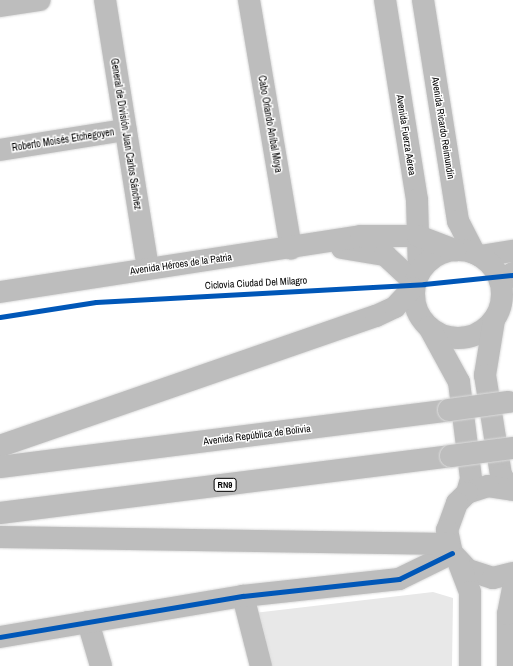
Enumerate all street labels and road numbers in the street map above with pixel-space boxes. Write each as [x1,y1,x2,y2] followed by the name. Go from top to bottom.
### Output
[108,57,144,211] street label: General de División Juan Carlos Sánchez
[256,74,284,174] street label: Cabo Orlando Aníbal Moya
[429,76,457,180] street label: Avenida Ricardo Reimundín
[394,94,418,176] street label: Avenida Fuerza Aérea
[11,126,115,154] street label: Roberto Moisés Etchegoyen
[129,251,233,277] street label: Avenida Héroes de la Patria
[204,274,308,292] street label: Ciclovia Ciudad Del Milagro
[203,422,311,448] street label: Avenida República de Bolivia
[213,478,237,492] road number: RN9

